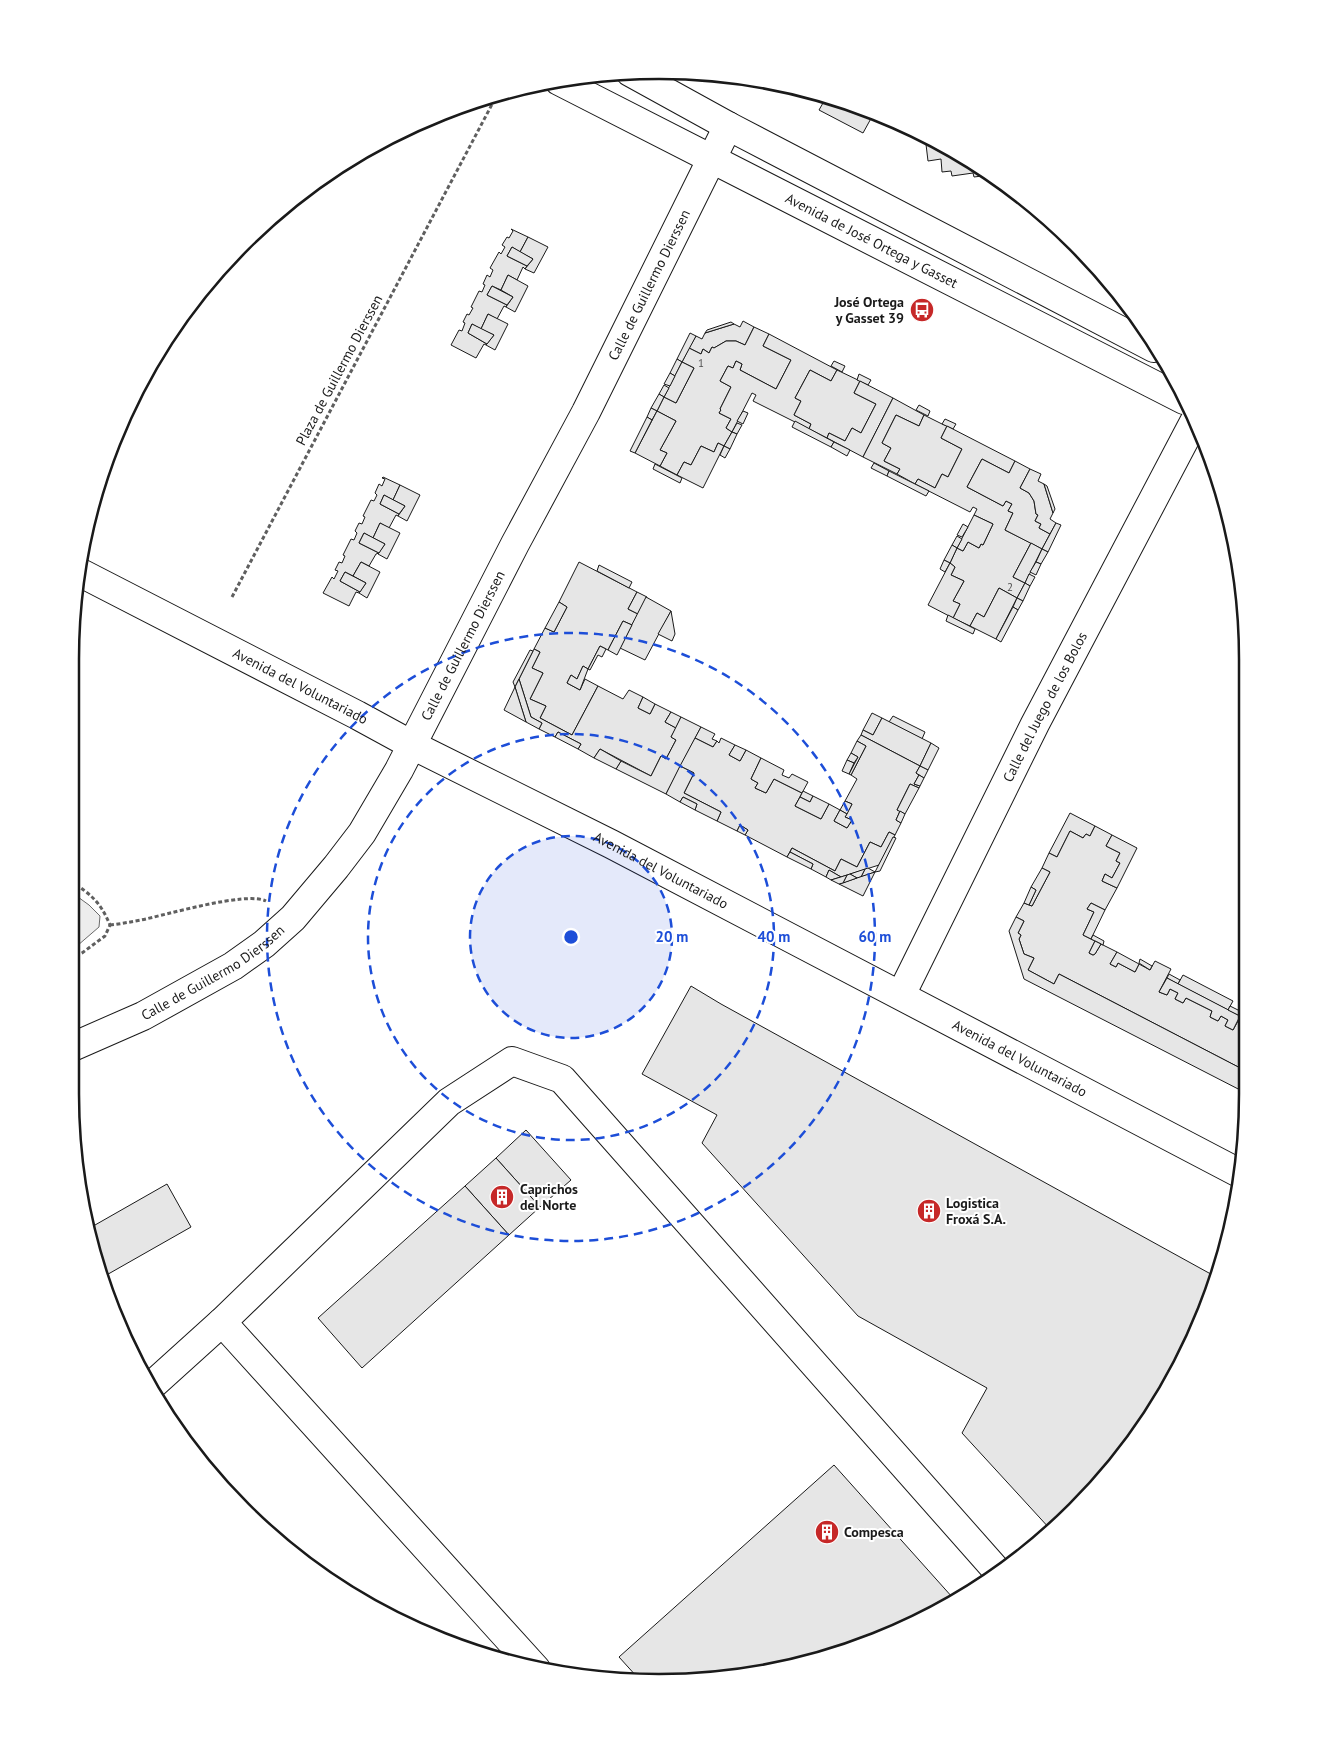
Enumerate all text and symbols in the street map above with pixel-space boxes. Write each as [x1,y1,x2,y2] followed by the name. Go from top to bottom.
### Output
[782,189,961,292] street label: Avenida de José Ortega y Gasset
[604,206,694,363] street label: Calle de Guillermo Dierssen
[292,292,386,448] street label: Plaza de Guillermo Dierssen
[833,293,904,327] place label: José Ortega y Gasset 39
[909,297,935,323] bus stop icon: José Ortega y Gasset 39
[698,356,704,370] house number: 1
[417,568,509,724] street label: Calle de Guillermo Dierssen
[1007,580,1013,594] house number: 2
[999,629,1091,785] street label: Calle del Juego de los Bolos
[230,644,371,728] street label: Avenida del Voluntariado
[591,828,731,913] street label: Avenida del Voluntariado
[138,921,288,1024] street label: Calle de Guillermo Dierssen
[656,927,688,946] text: 20 m
[758,927,790,946] text: 40 m
[859,927,891,946] text: 60 m
[562,928,580,946] centre of rings
[949,1015,1090,1101] street label: Avenida del Voluntariado
[520,1180,578,1214] place label: Caprichos del Norte
[489,1184,515,1210] building icon: Caprichos del Norte
[946,1194,1006,1228] place label: Logistica Froxá S.A.
[916,1198,942,1224] building icon: Logistica Froxá S.A.
[814,1519,840,1545] building icon: Compesca
[844,1523,904,1541] place label: Compesca

